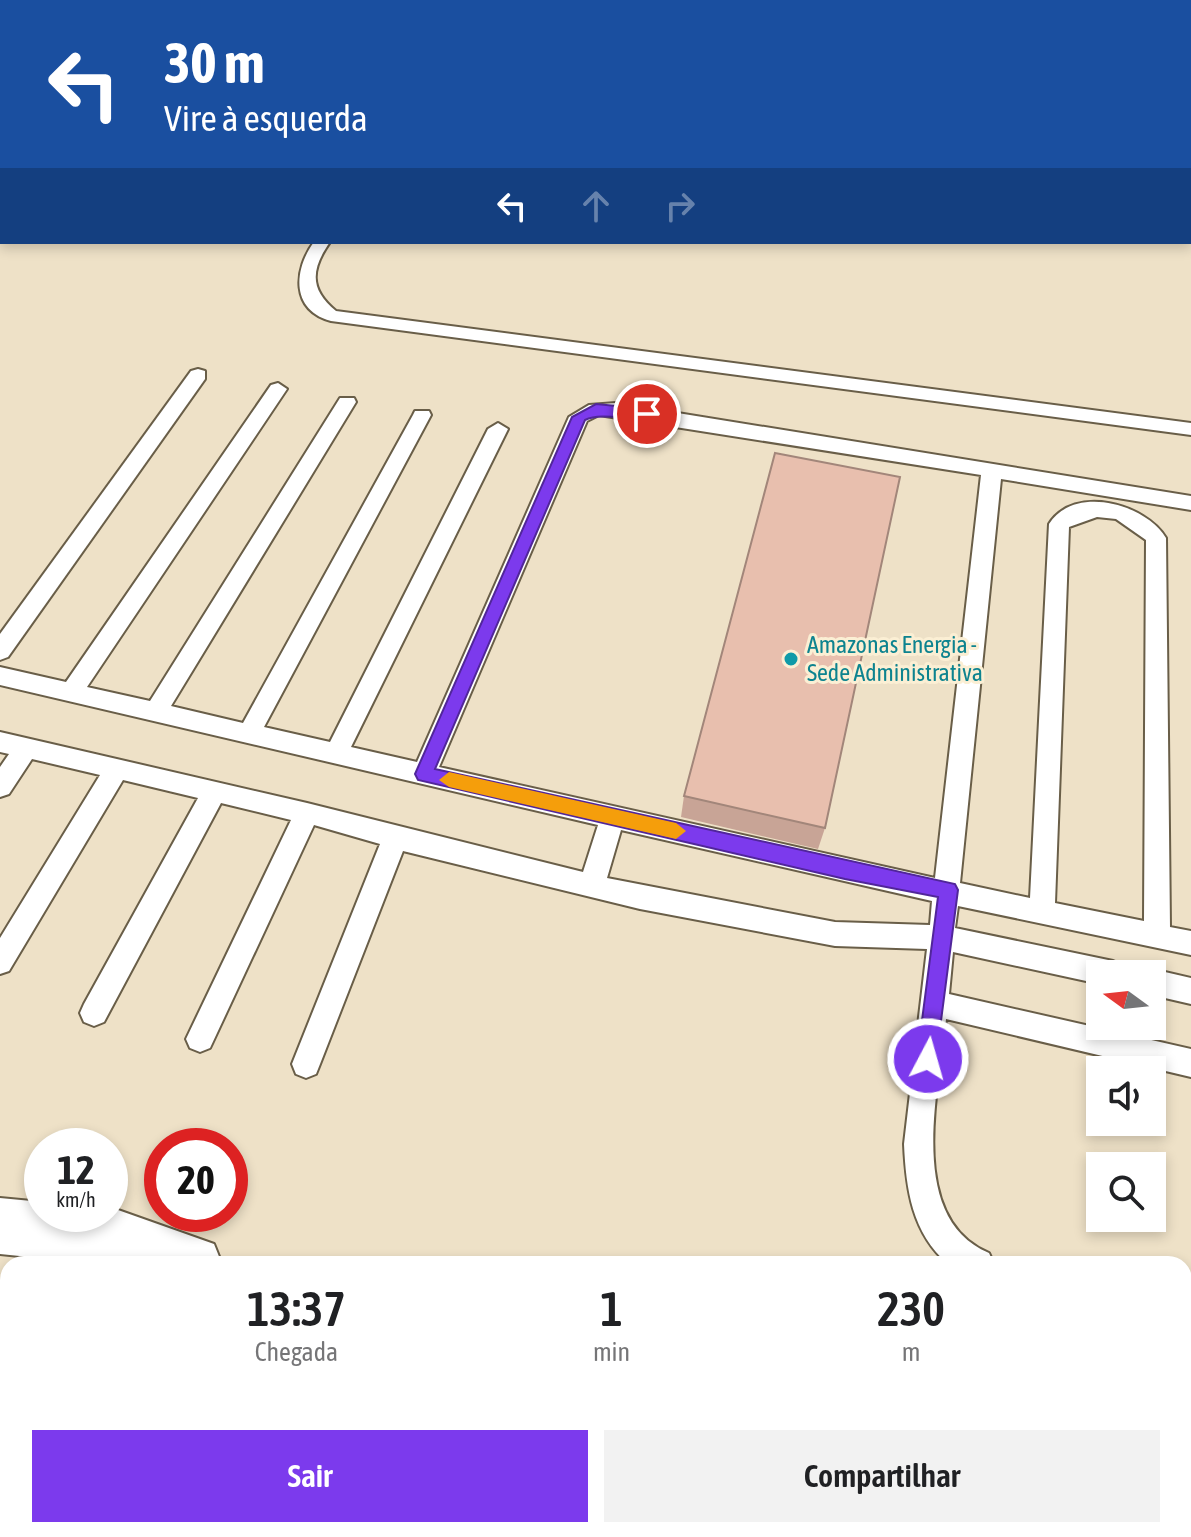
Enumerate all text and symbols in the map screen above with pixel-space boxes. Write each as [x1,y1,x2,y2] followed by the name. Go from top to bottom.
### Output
[164,31,265,95] text: 30 m
[32,32,136,136] icon: left
[164,97,368,139] text: Vire à esquerda
[490,184,534,228] icon: left
[574,184,618,228] icon: ahead
[658,184,702,228] icon: right
[613,380,681,448] pin
[625,392,669,436] icon: arrive
[807,631,983,686] place label: Amazonas Energia - Sede Administrativa
[782,650,800,668] marker: Amazonas Energia - Sede Administrativa
[1086,960,1166,1040] north arrow
[1086,960,1166,1232] map controls
[886,1017,970,1101] position arrow
[1086,1056,1166,1136] button: sound
[144,1128,248,1232] speed limit sign: 20
[57,1147,95,1192] text: 12
[1086,1152,1166,1232] button: search
[56,1188,96,1211] text: km/h
[247,1281,346,1336] text: 13:37
[600,1281,623,1336] text: 1
[877,1281,945,1336] text: 230
[255,1337,338,1367] text: Chegada
[593,1337,630,1367] text: min
[902,1337,920,1367] text: m
[32,1430,588,1522] button: Sair
[604,1430,1160,1522] button: Compartilhar

